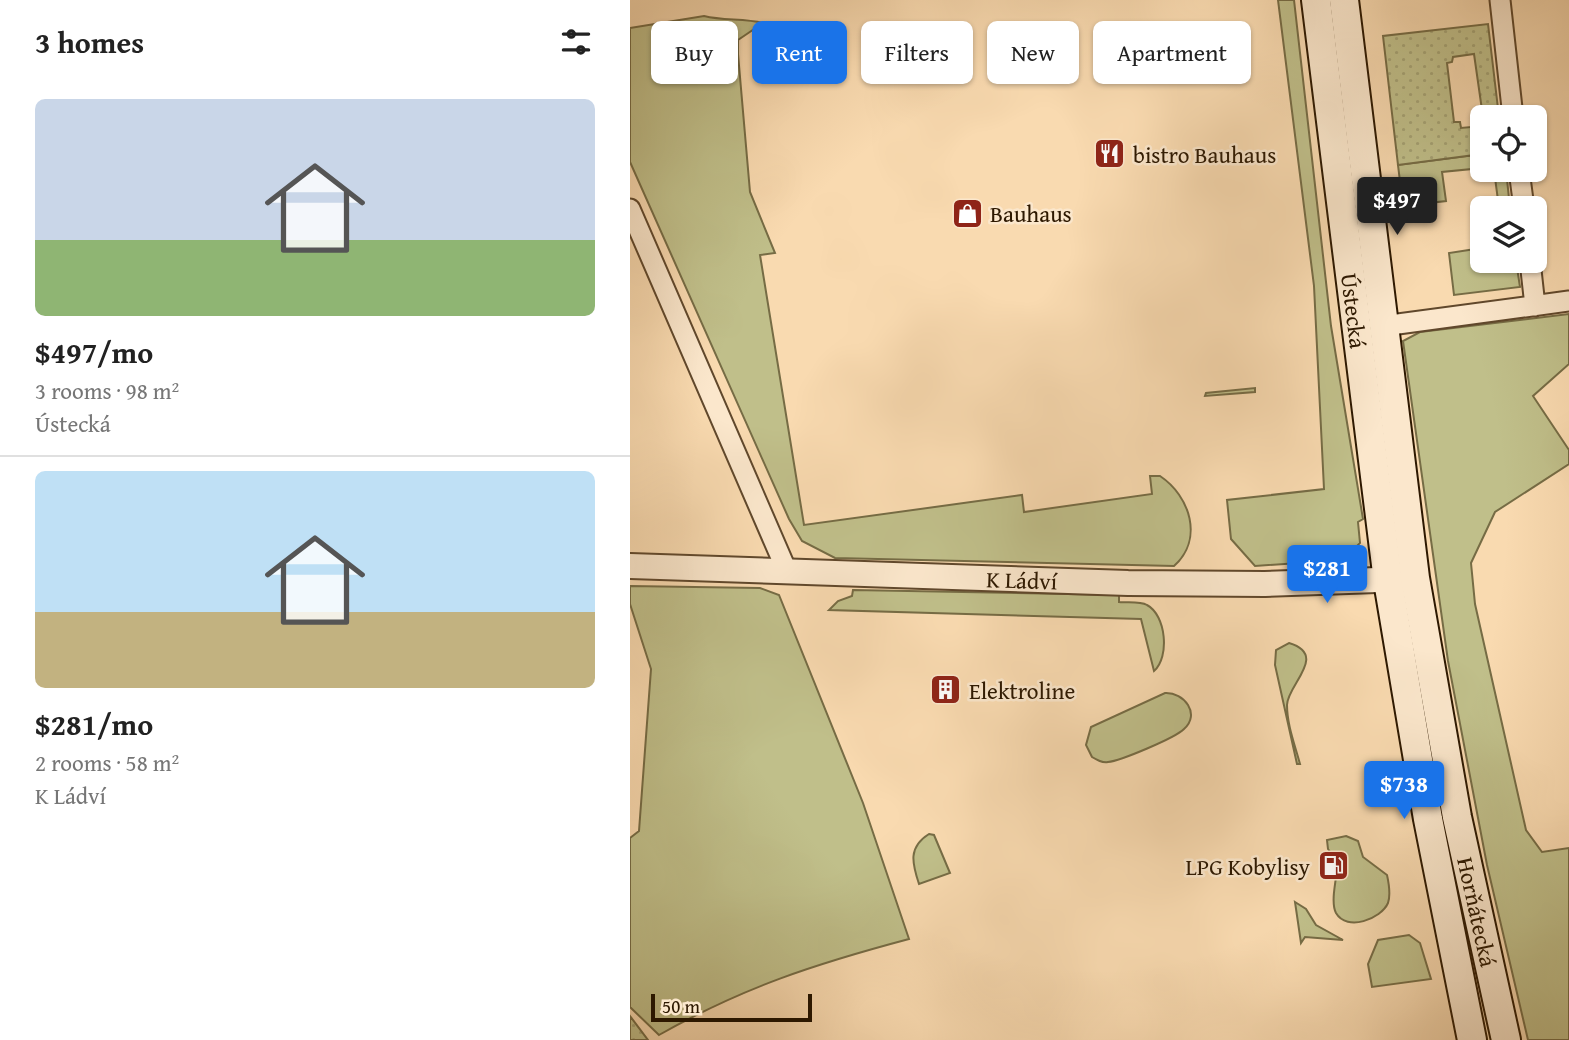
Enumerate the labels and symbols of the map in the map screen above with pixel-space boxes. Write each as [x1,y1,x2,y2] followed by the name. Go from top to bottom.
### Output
[1093,137,1127,171] restaurant icon: bistro Bauhaus
[1133,138,1276,171] place label: bistro Bauhaus
[1356,177,1438,237] pin: $497
[950,196,984,230] shop icon: Bauhaus
[990,197,1072,230] place label: Bauhaus
[1333,271,1376,350] street label: Ústecká
[1286,546,1368,605] pin: $281
[986,562,1058,597] street label: K Ládví
[929,673,963,707] building icon: Elektroline
[969,674,1075,707] place label: Elektroline
[1363,762,1445,821] pin: $738
[1316,849,1350,883] fuel station icon: LPG Kobylisy
[1186,850,1311,883] place label: LPG Kobylisy
[1450,854,1506,970] street label: Horňátecká
[651,991,812,1023] scale bar

